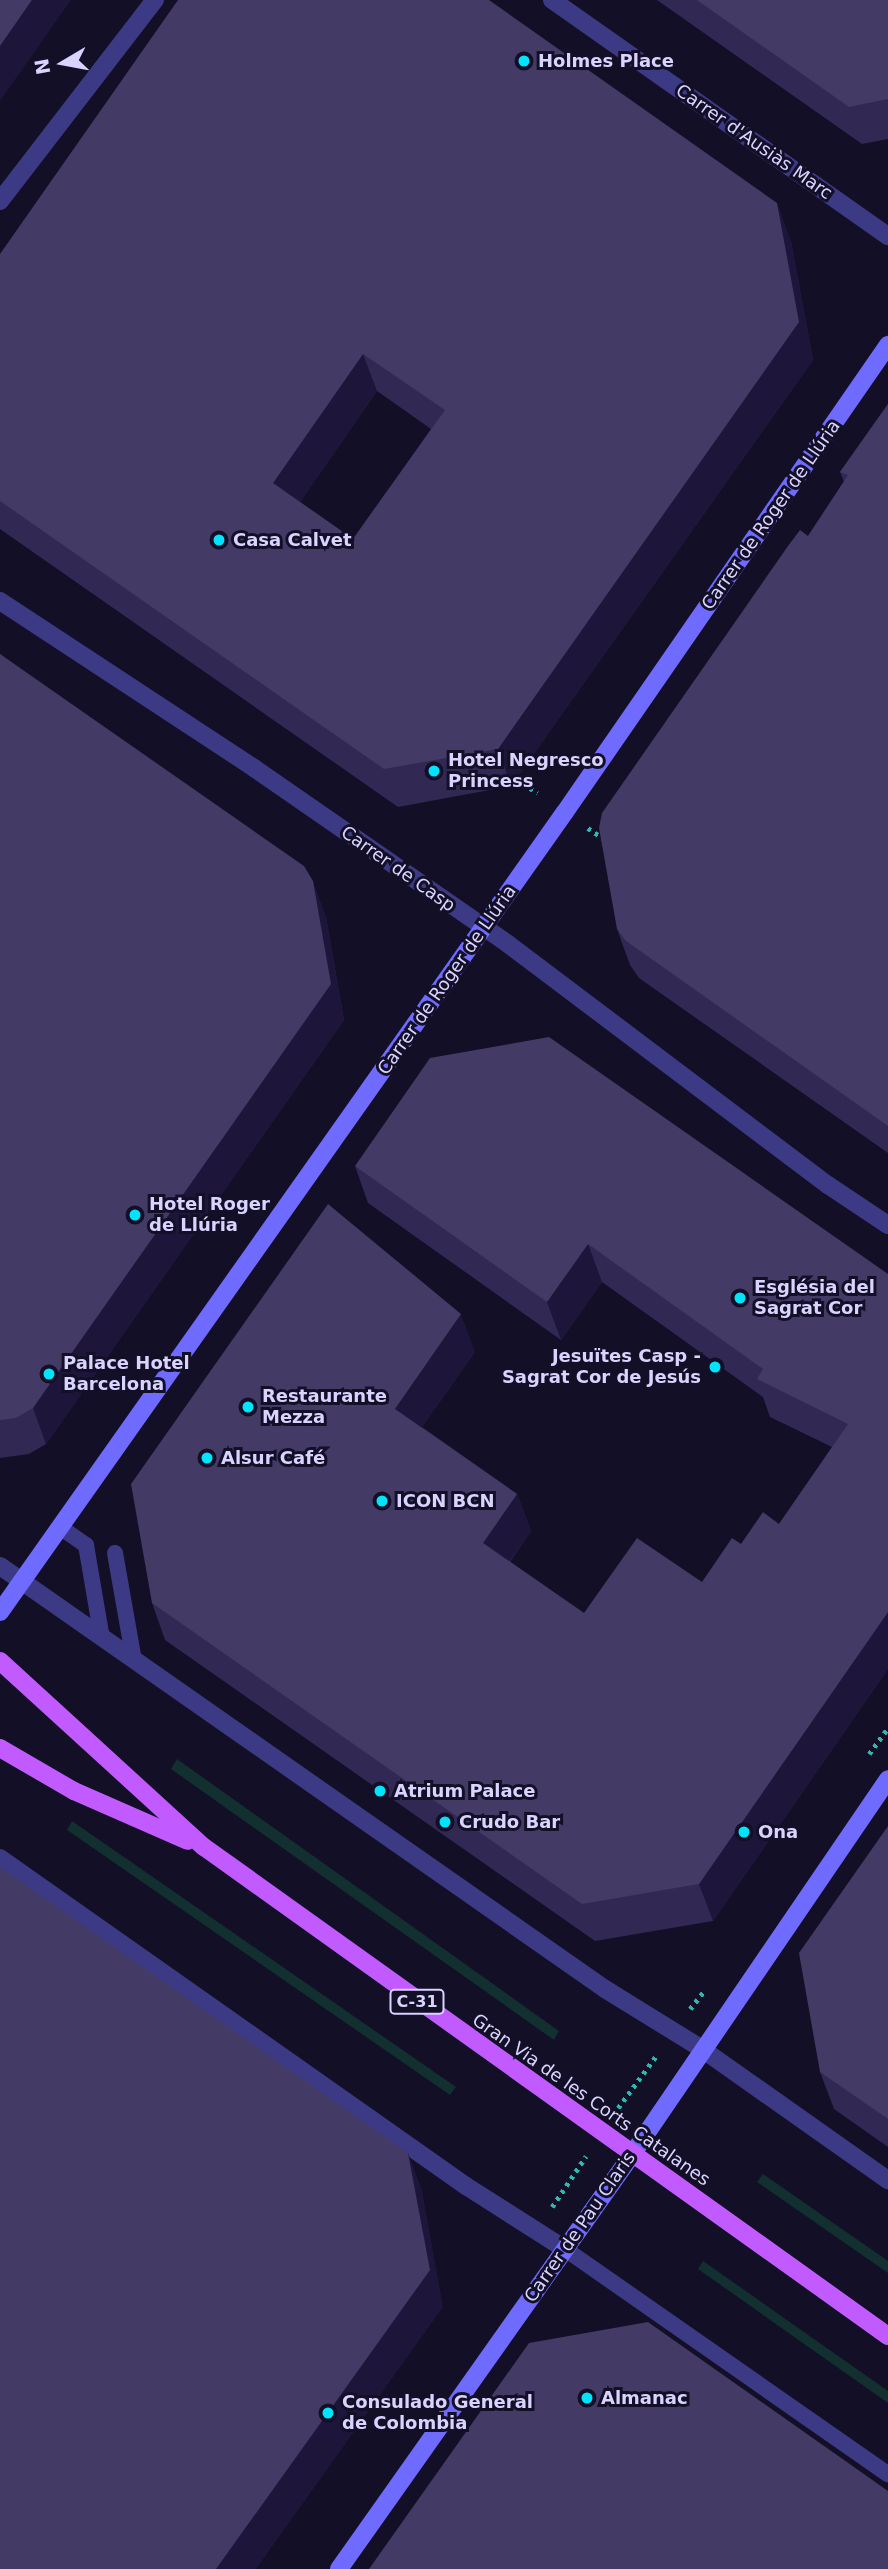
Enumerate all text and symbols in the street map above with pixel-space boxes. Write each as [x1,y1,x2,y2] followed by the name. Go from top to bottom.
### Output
[28,28,98,98] north arrow
[538,50,674,72] place label: Holmes Place
[516,53,532,69] marker: Holmes Place
[30,57,55,76] text: N
[672,80,836,204] street label: Carrer d'Ausiàs Marc
[697,416,845,614] street label: Carrer de Roger de Llúria
[233,529,352,551] place label: Casa Calvet
[211,532,227,548] marker: Casa Calvet
[448,750,604,792] place label: Hotel Negresco Princess
[426,763,442,779] marker: Hotel Negresco Princess
[337,822,459,916] street label: Carrer de Casp
[373,881,521,1079] street label: Carrer de Roger de Llúria
[149,1194,270,1236] place label: Hotel Roger de Llúria
[127,1207,143,1223] marker: Hotel Roger de Llúria
[754,1277,875,1320] place label: Església del Sagrat Cor
[732,1290,748,1306] marker: Església del Sagrat Cor
[502,1346,701,1388] place label: Jesuïtes Casp - Sagrat Cor de Jesús
[63,1353,190,1396] place label: Palace Hotel Barcelona
[707,1359,723,1375] marker: Jesuïtes Casp - Sagrat Cor de Jesús
[41,1366,57,1382] marker: Palace Hotel Barcelona
[262,1386,387,1428] place label: Restaurante Mezza
[240,1399,256,1415] marker: Restaurante Mezza
[221,1447,325,1469] place label: Alsur Café
[199,1450,215,1466] marker: Alsur Café
[396,1490,495,1512] place label: ICON BCN
[374,1493,390,1509] marker: ICON BCN
[394,1780,535,1802] place label: Atrium Palace
[372,1783,388,1799] marker: Atrium Palace
[459,1811,560,1833] place label: Crudo Bar
[437,1814,453,1830] marker: Crudo Bar
[758,1821,798,1843] place label: Ona
[736,1824,752,1840] marker: Ona
[389,1990,445,2014] road number: C-31
[468,2009,714,2191] street label: Gran Via de les Corts Catalanes
[520,2148,640,2306] street label: Carrer de Pau Claris
[601,2387,688,2409] place label: Almanac
[579,2390,595,2406] marker: Almanac
[342,2392,533,2434] place label: Consulado General de Colombia
[320,2405,336,2421] marker: Consulado General de Colombia

